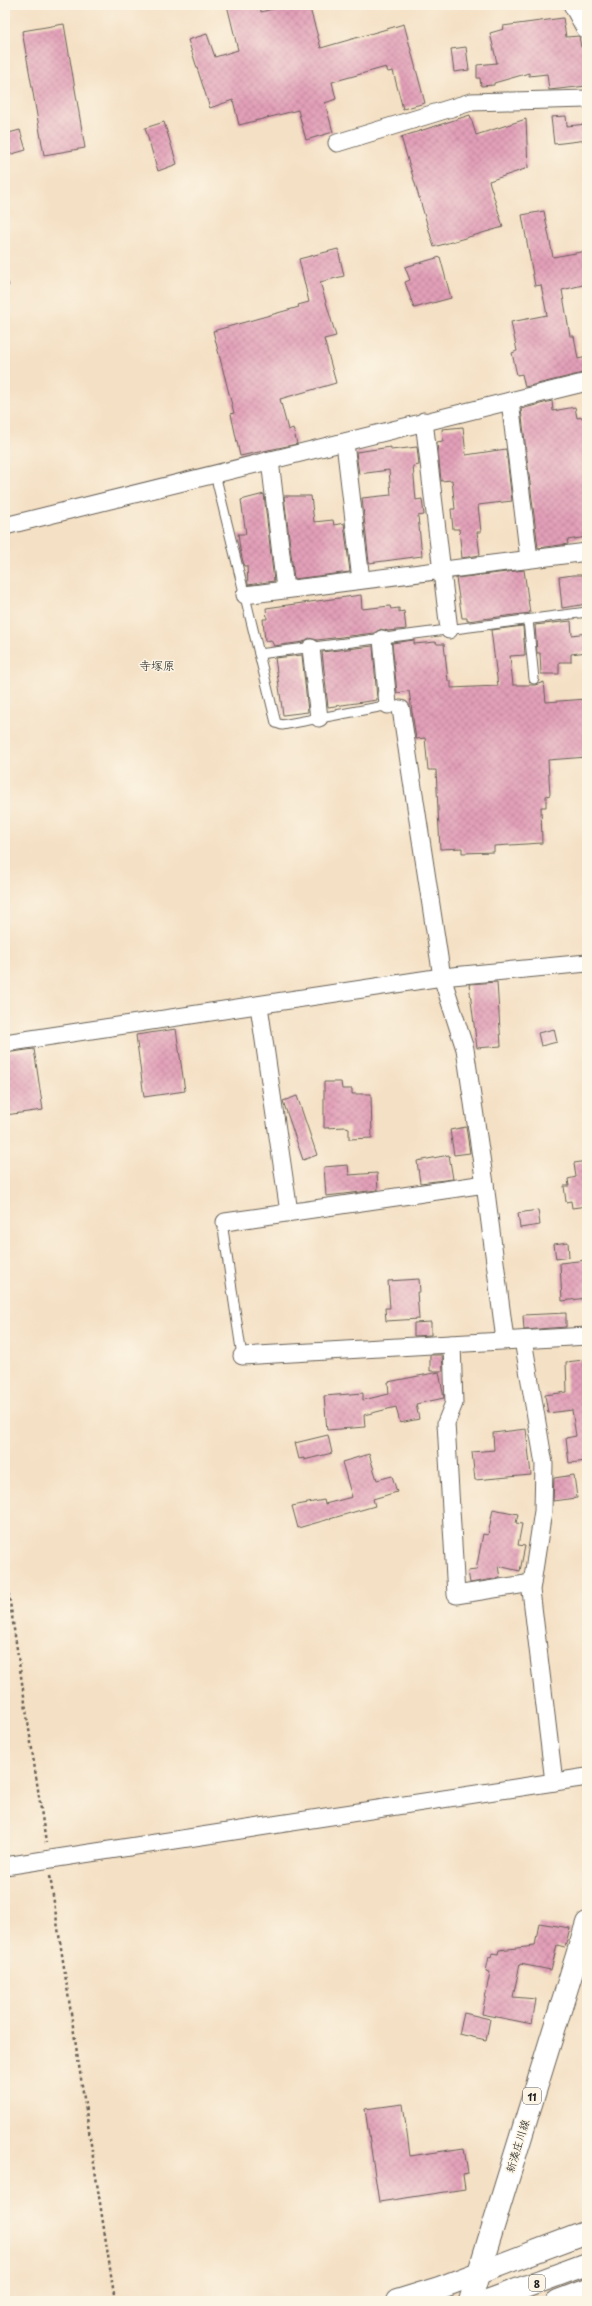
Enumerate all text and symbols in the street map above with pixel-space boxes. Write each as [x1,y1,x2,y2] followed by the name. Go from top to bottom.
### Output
[139,656,175,674] district label: 寺塚原
[523,2088,541,2104] road number: 11
[501,2117,533,2175] street label: 新湊庄川線
[529,2275,545,2291] road number: 8

